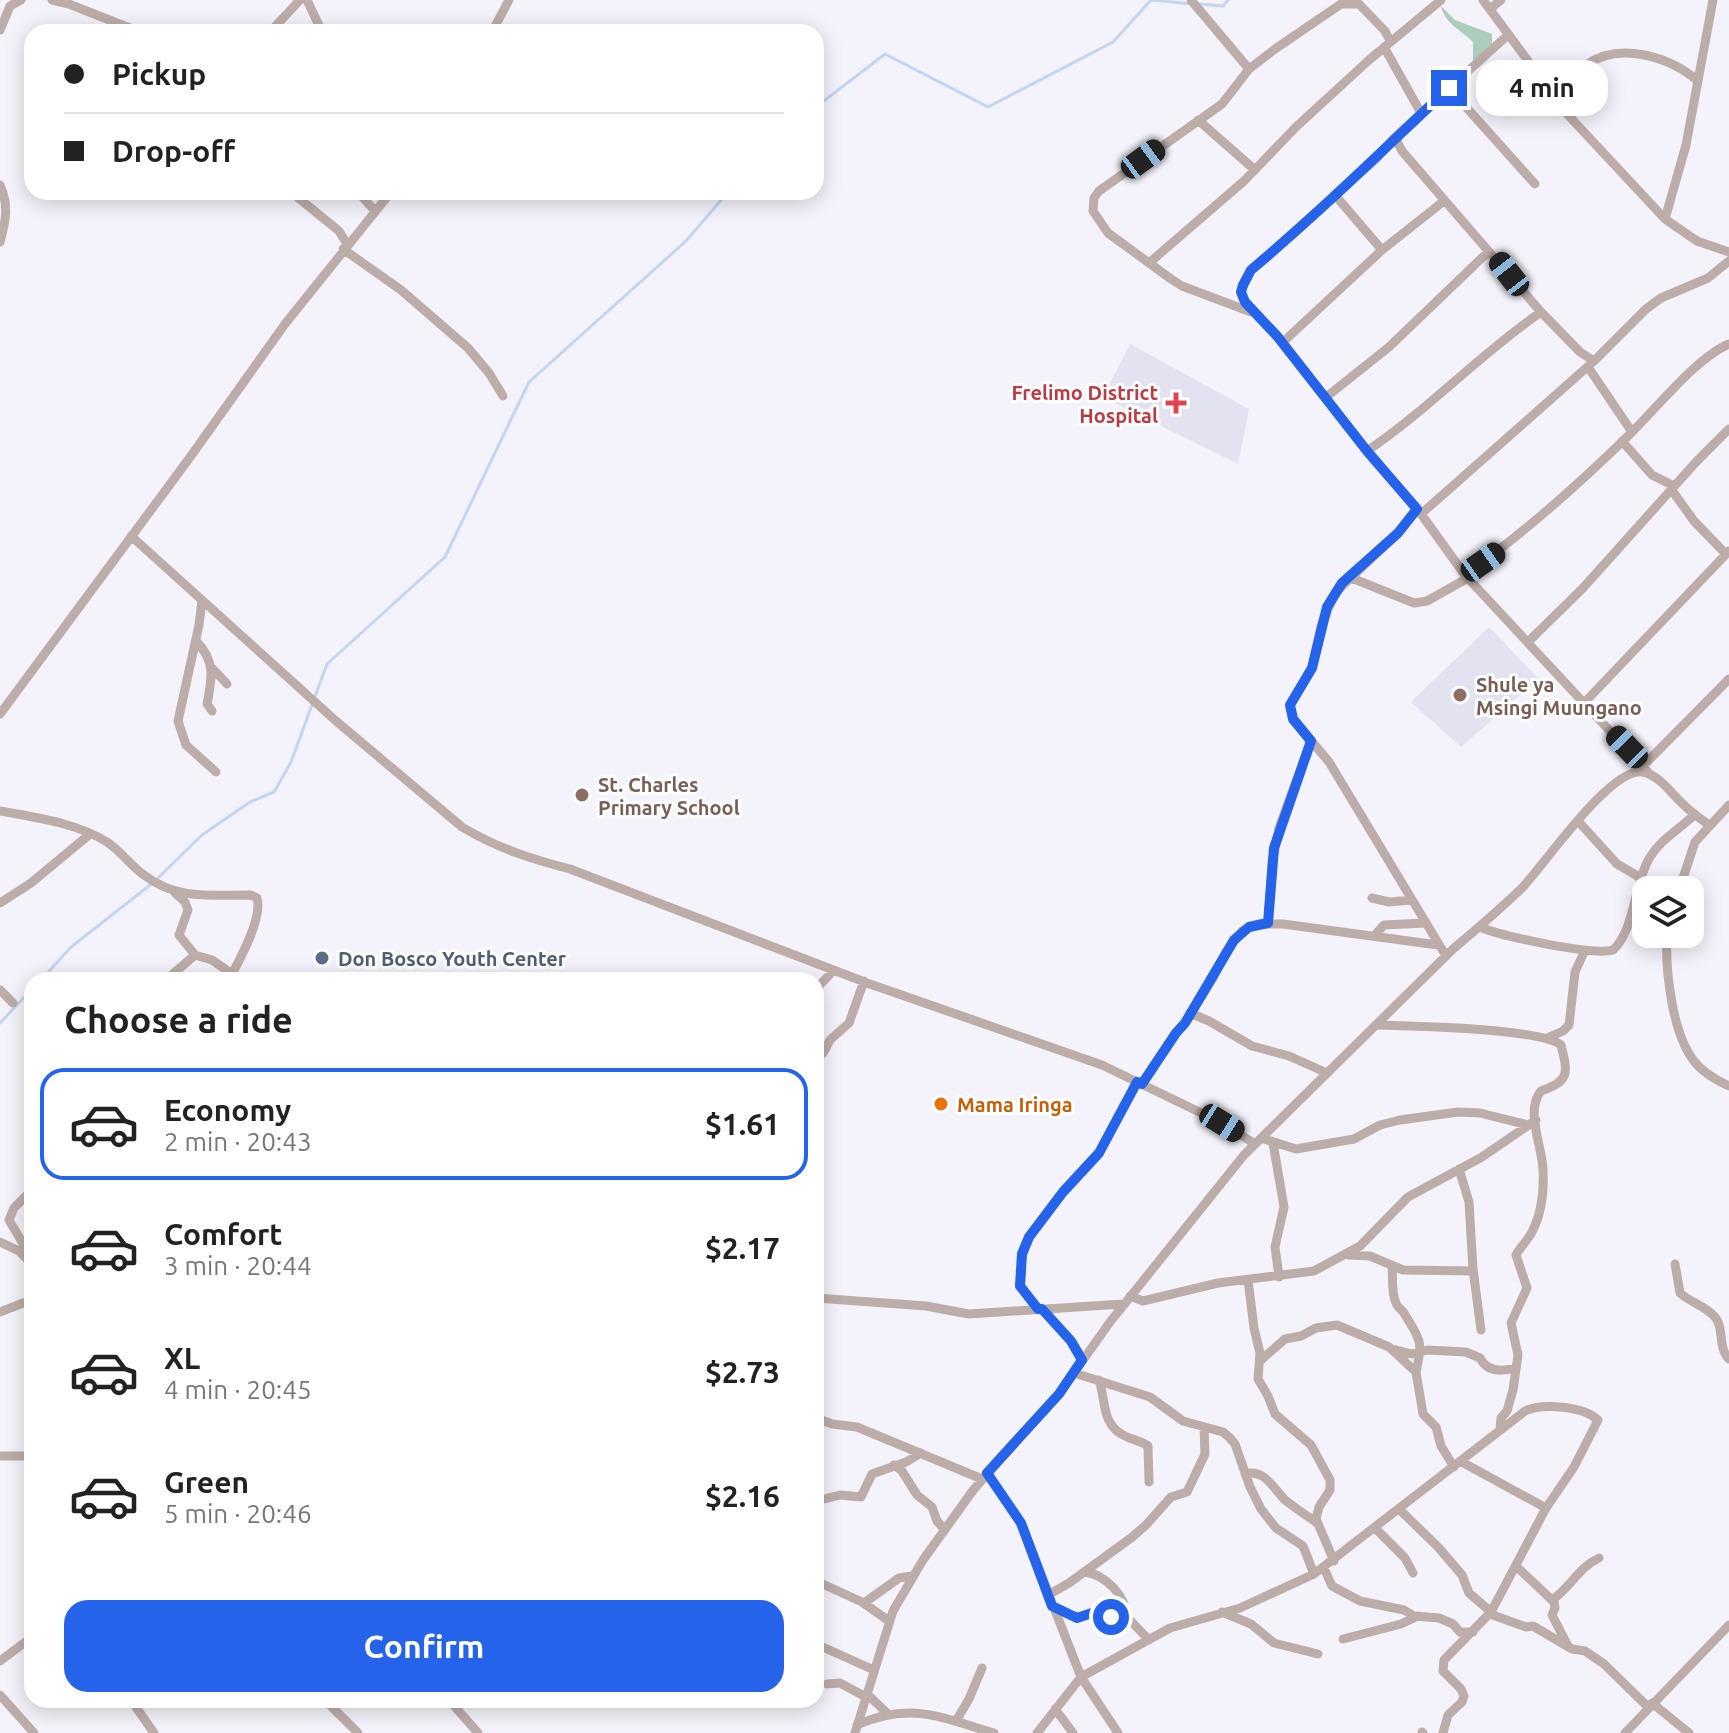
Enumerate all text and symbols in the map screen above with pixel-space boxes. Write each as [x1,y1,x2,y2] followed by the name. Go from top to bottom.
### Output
[112,57,206,91] text: Pickup
[1477,60,1609,116] callout: 4 min
[1431,70,1467,106] route end
[1509,73,1575,102] text: 4 min
[112,134,235,168] text: Drop-off
[1117,135,1169,183] car
[1485,248,1533,300] car
[1012,381,1158,427] place label: Frelimo District Hospital
[1165,392,1187,414] marker: Frelimo District Hospital
[1456,538,1510,586] car
[1476,673,1642,719] place label: Shule ya Msingi Muungano
[1451,686,1469,704] marker: Shule ya Msingi Muungano
[1602,721,1652,773] car
[598,773,740,819] place label: St. Charles Primary School
[573,786,591,804] marker: St. Charles Primary School
[1632,876,1704,948] map controls
[1632,876,1704,948] button: layers
[338,947,567,970] place label: Don Bosco Youth Center
[313,949,331,967] marker: Don Bosco Youth Center
[64,999,293,1040] text: Choose a ride
[68,1088,140,1160] icon: car
[164,1093,291,1127] text: Economy
[957,1093,1073,1116] place label: Mama Iringa
[932,1095,950,1113] marker: Mama Iringa
[1195,1100,1249,1146] car
[705,1107,780,1141] text: $1.61
[164,1127,312,1156] text: 2 min · 20:43
[68,1212,140,1284] icon: car
[164,1217,282,1251] text: Comfort
[705,1231,780,1265] text: $2.17
[164,1251,312,1280] text: 3 min · 20:44
[68,1336,140,1408] icon: car
[164,1341,200,1375] text: XL
[705,1355,780,1389] text: $2.73
[164,1375,312,1404] text: 4 min · 20:45
[68,1460,140,1532] icon: car
[164,1465,249,1499] text: Green
[705,1479,780,1513] text: $2.16
[164,1499,312,1528] text: 5 min · 20:46
[1093,1599,1129,1635] route start
[64,1600,784,1692] button: Confirm

